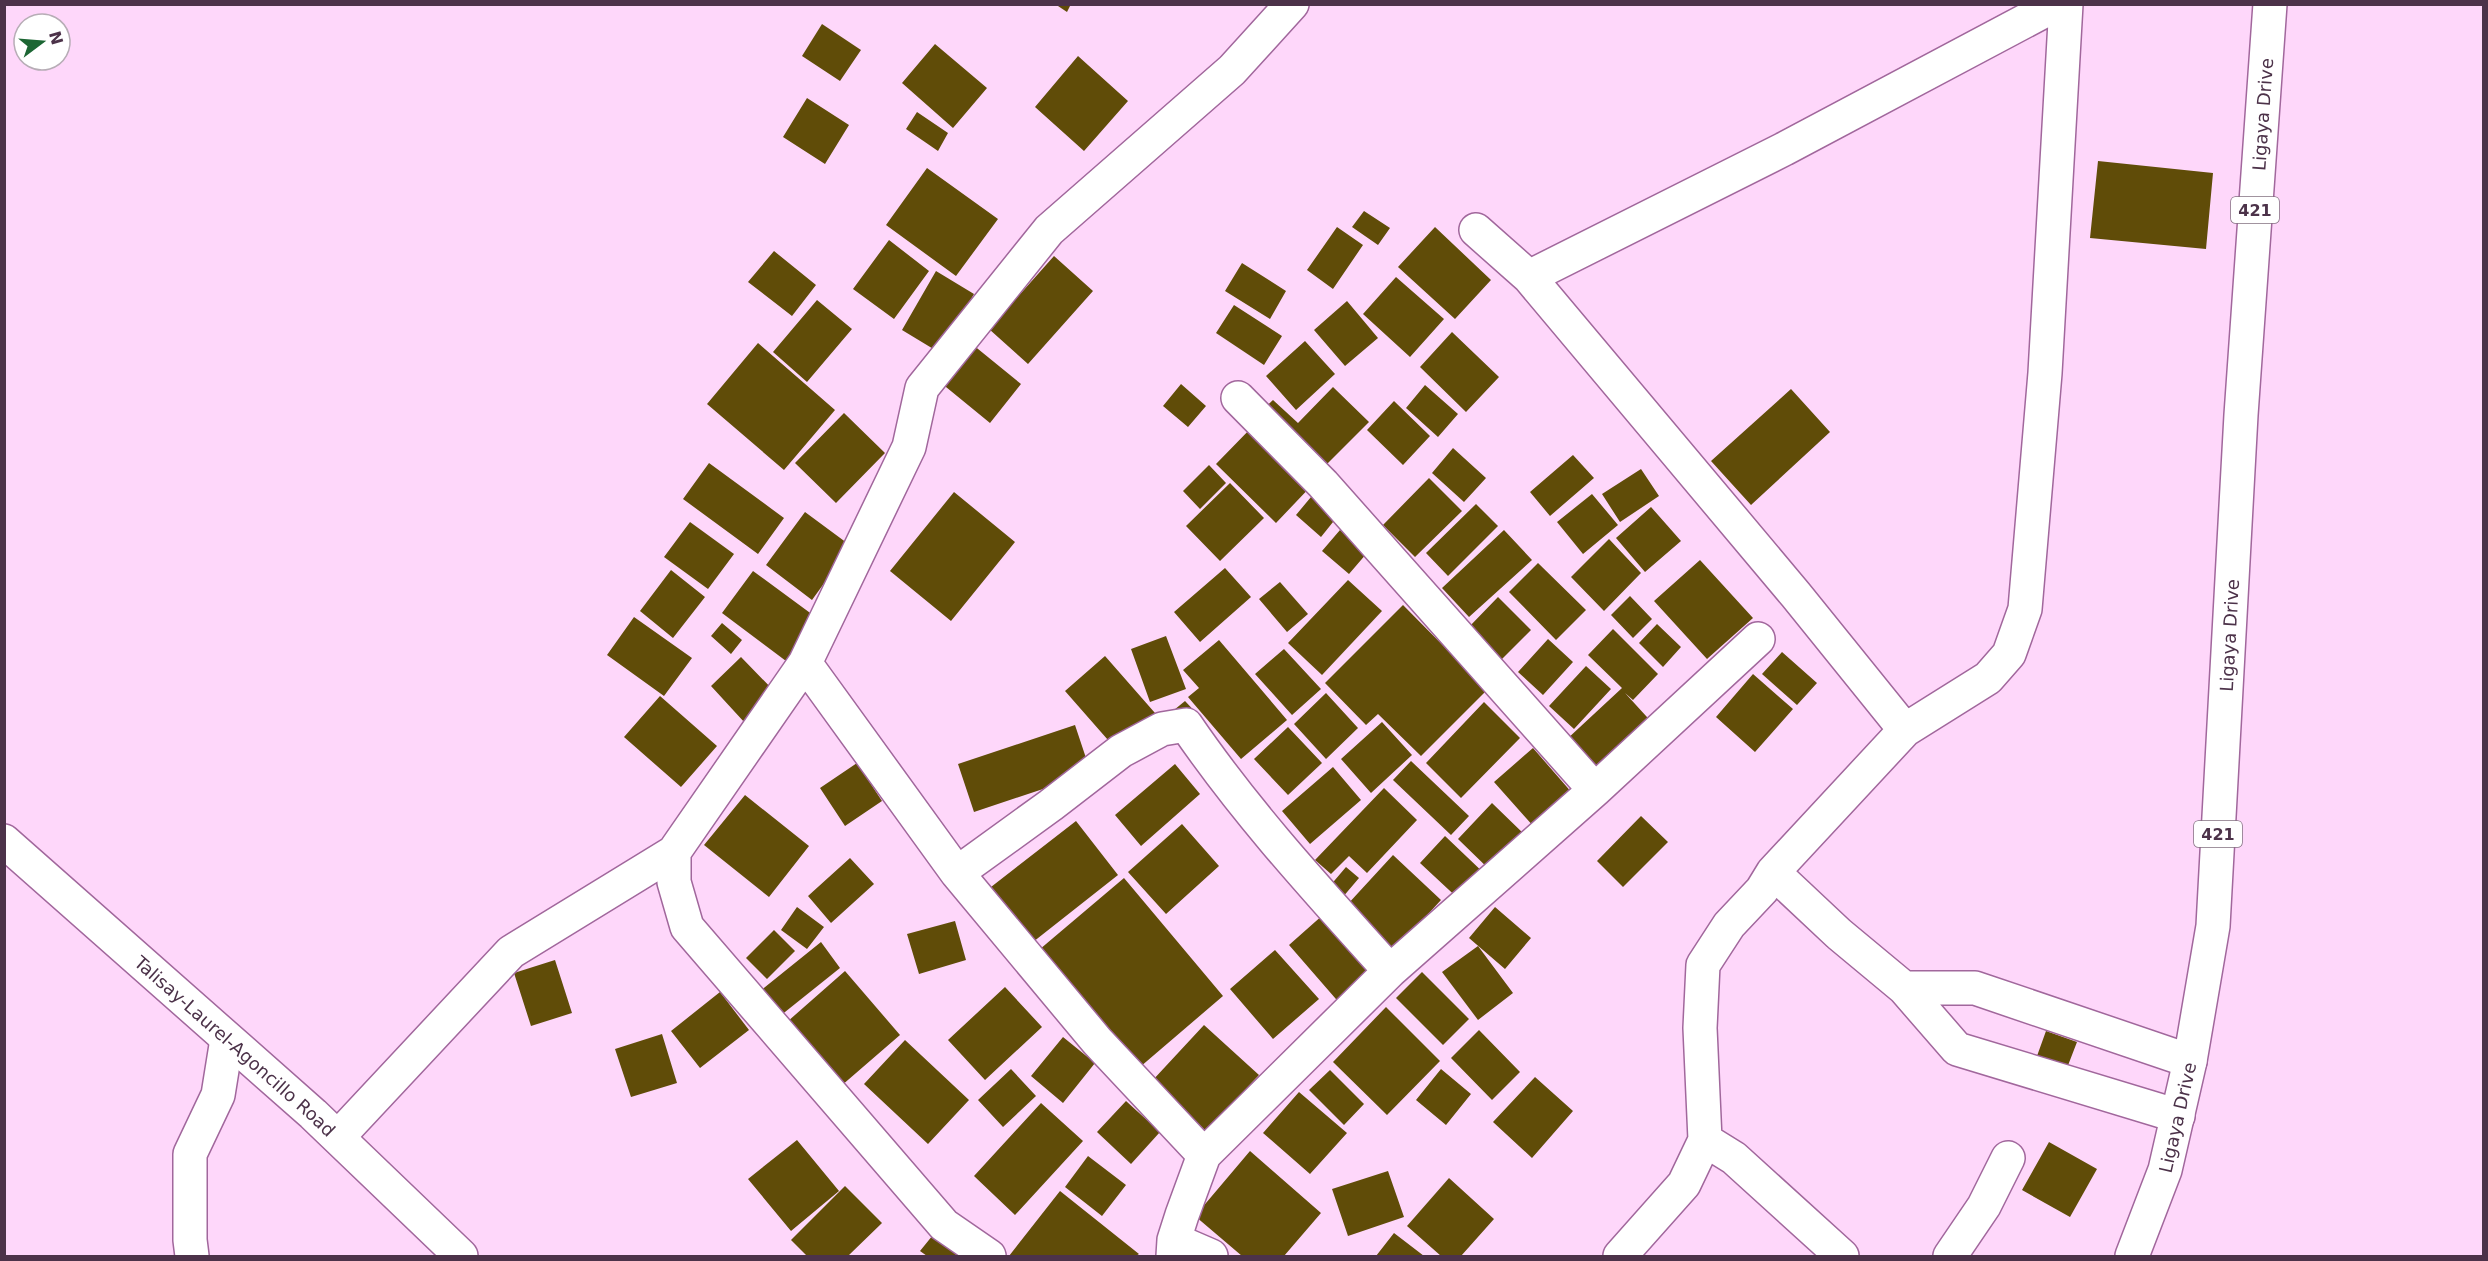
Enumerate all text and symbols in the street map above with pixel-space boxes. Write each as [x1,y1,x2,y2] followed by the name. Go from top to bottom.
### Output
[12,12,72,72] north arrow
[45,29,67,47] text: N
[2248,57,2277,171] street label: Ligaya Drive
[2231,197,2279,223] road number: 421
[2215,578,2243,692] street label: Ligaya Drive
[2194,821,2242,847] road number: 421
[130,951,340,1140] street label: Talisay-Laurel-Agoncillo Road
[2154,1060,2200,1175] street label: Ligaya Drive

